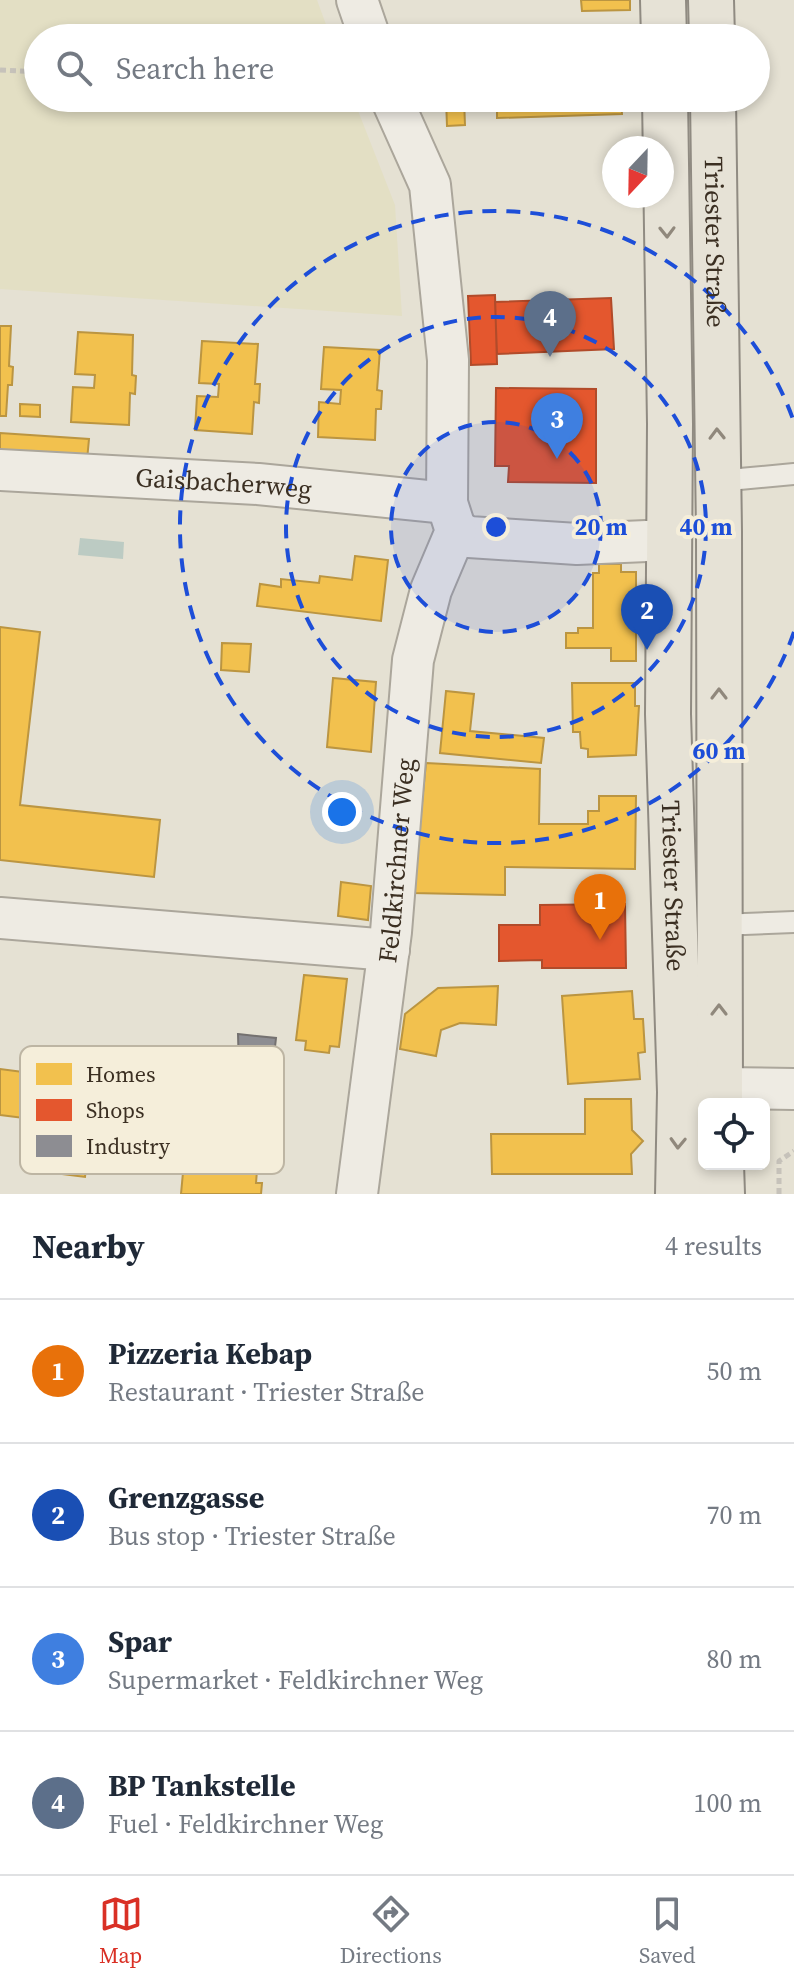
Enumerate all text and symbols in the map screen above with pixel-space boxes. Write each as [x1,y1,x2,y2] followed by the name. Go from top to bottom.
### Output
[24,24,770,112] search box
[52,46,96,90] icon: search
[116,48,274,89] text: Search here
[602,136,674,208] north arrow
[696,156,734,328] street label: Triester Straße
[659,226,676,239] one-way arrow
[524,291,576,357] pin: 4
[531,393,583,459] pin: 3
[709,427,726,440] one-way arrow
[134,459,313,507] street label: Gaisbacherweg
[575,510,628,543] text: 20 m
[680,510,733,543] text: 40 m
[482,513,510,541] centre of rings
[621,584,673,650] pin: 2
[710,687,728,700] one-way arrow
[693,734,746,767] text: 60 m
[369,757,423,965] street label: Feldkirchner Weg
[322,792,362,832] your location
[653,800,694,972] street label: Triester Straße
[574,874,626,940] pin: 1
[710,1003,728,1016] one-way arrow
[20,1046,284,1174] legend
[86,1059,156,1089] text: Homes
[86,1095,145,1125] text: Shops
[698,1098,770,1170] map controls
[698,1098,770,1170] button: locate
[86,1131,171,1161] text: Industry
[670,1137,687,1150] one-way arrow
[32,1223,145,1269] text: Nearby
[665,1228,762,1264] text: 4 results
[108,1333,312,1374] text: Pizzeria Kebap
[51,1353,65,1389] text: 1
[707,1353,762,1389] text: 50 m
[108,1374,424,1410] text: Restaurant · Triester Straße
[108,1477,264,1518] text: Grenzgasse
[51,1497,65,1533] text: 2
[707,1497,762,1533] text: 70 m
[108,1518,396,1554] text: Bus stop · Triester Straße
[108,1621,172,1662] text: Spar
[51,1641,65,1677] text: 3
[707,1641,762,1677] text: 80 m
[108,1662,483,1698] text: Supermarket · Feldkirchner Weg
[108,1765,296,1806] text: BP Tankstelle
[51,1785,65,1821] text: 4
[694,1785,762,1821] text: 100 m
[108,1806,383,1842] text: Fuel · Feldkirchner Weg
[99,1892,143,1970] tab: Map
[340,1892,442,1970] tab: Directions
[639,1892,695,1970] tab: Saved

